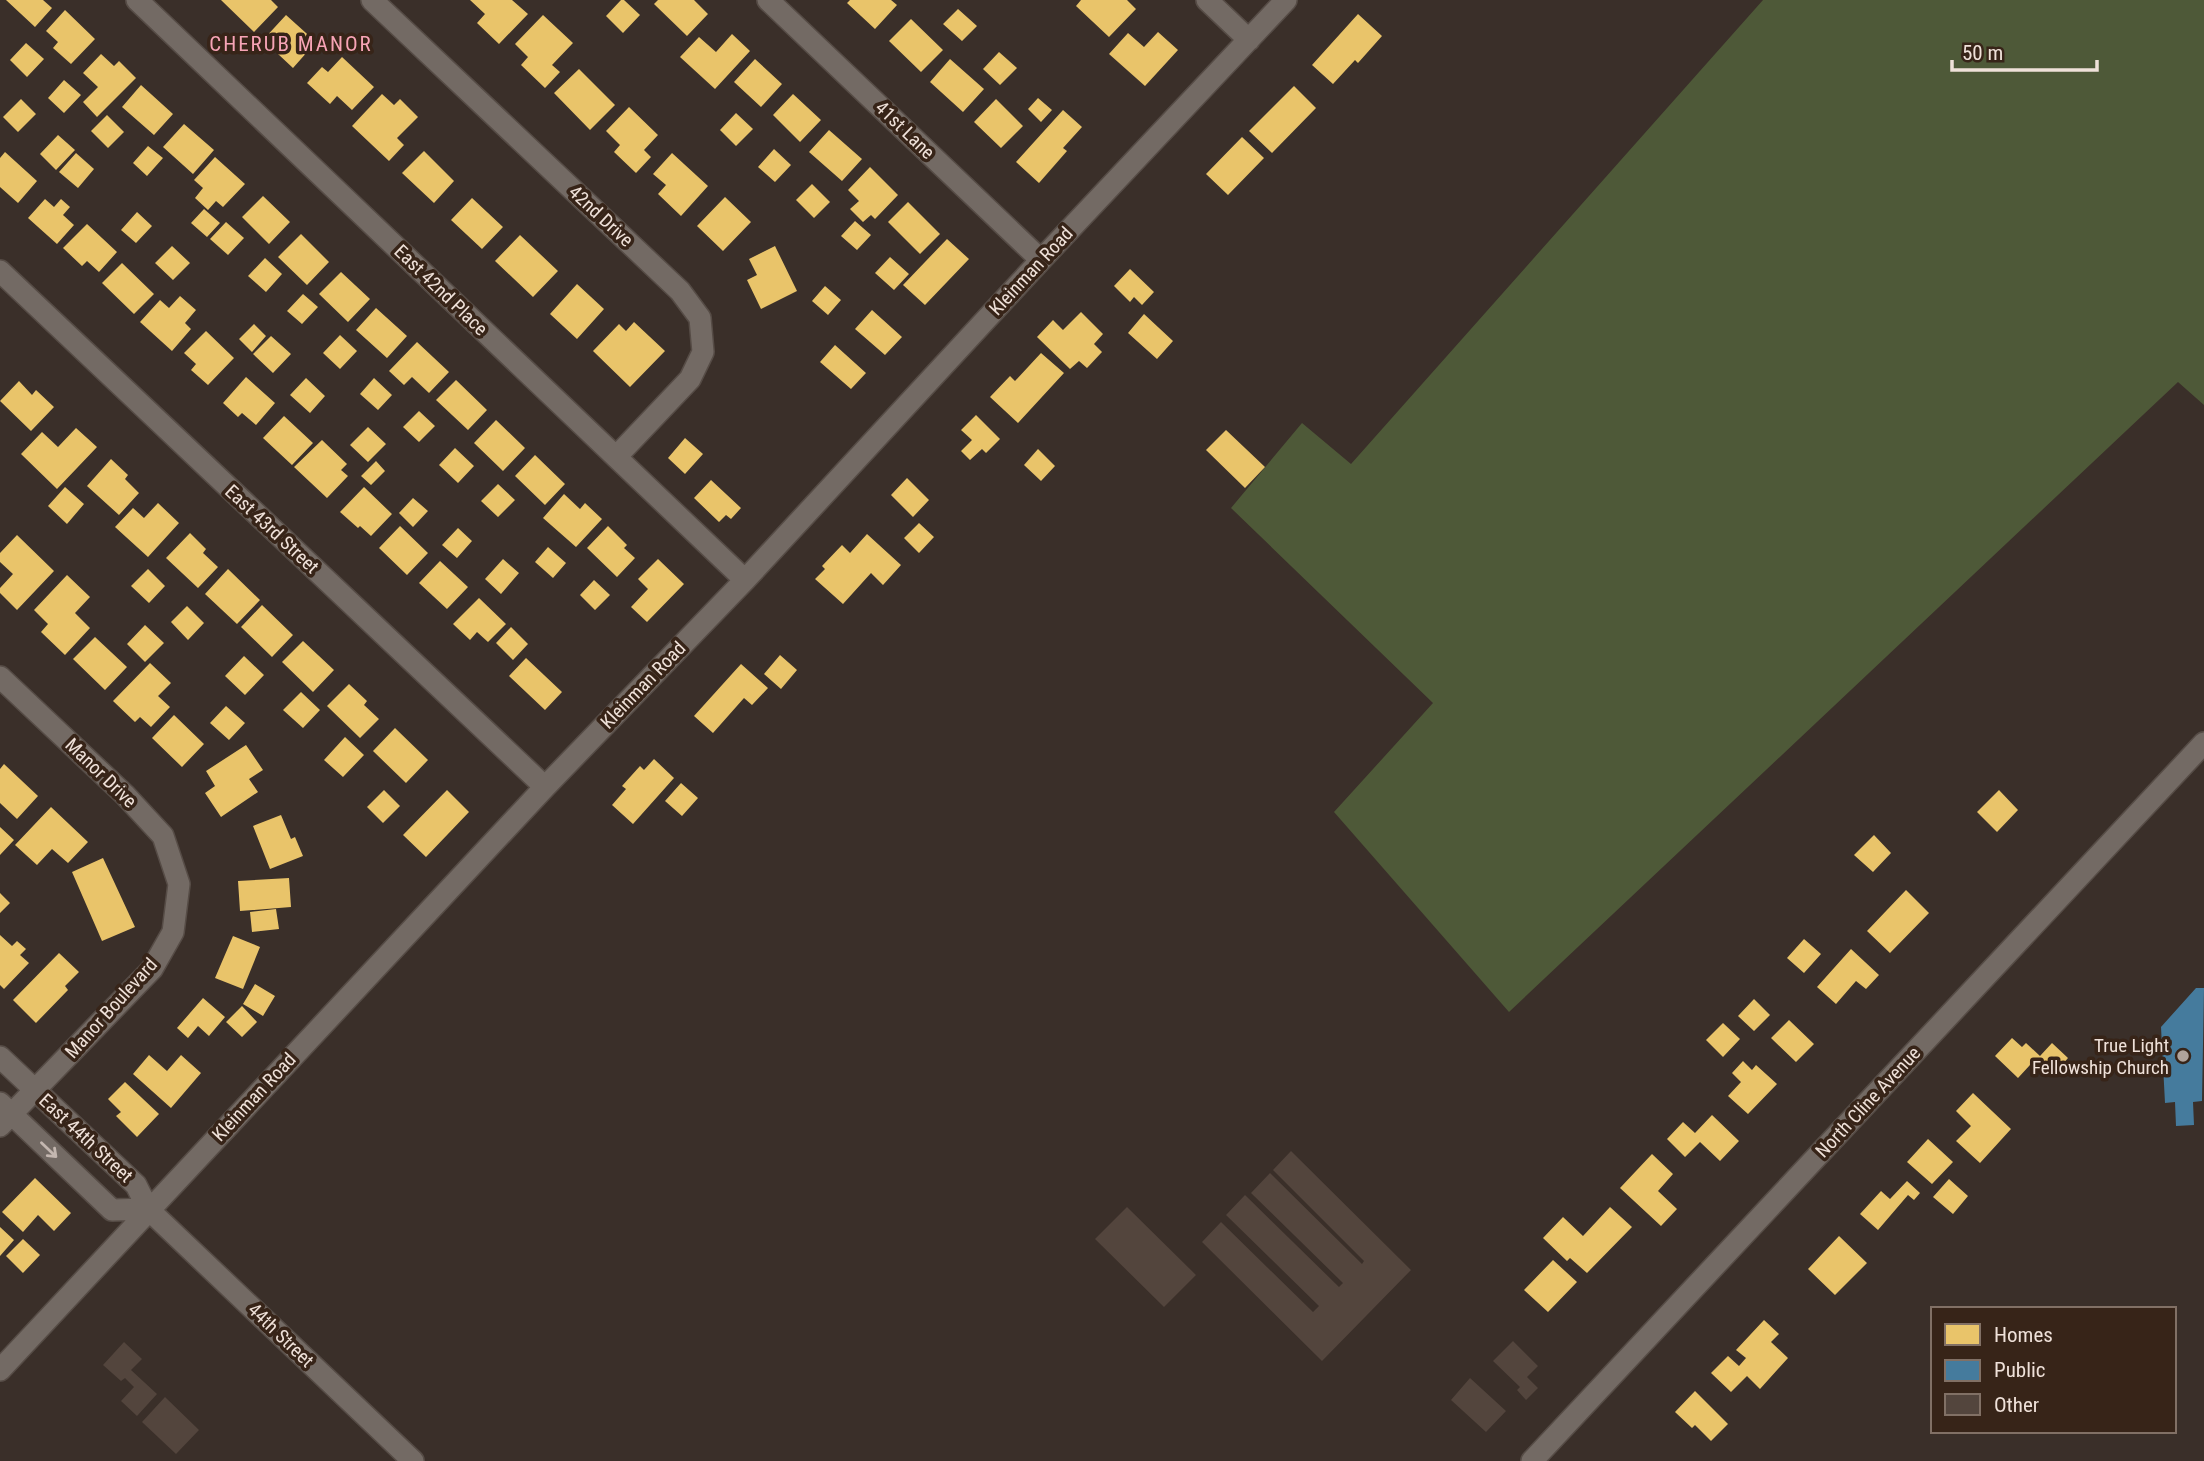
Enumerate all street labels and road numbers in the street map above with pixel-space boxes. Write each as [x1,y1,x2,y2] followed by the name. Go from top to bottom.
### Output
[871,96,940,164] street label: 41st Lane
[564,180,638,252] street label: 42nd Drive
[984,222,1078,320] street label: Kleinman Road
[390,240,492,340] street label: East 42nd Place
[220,480,324,578] street label: East 43rd Street
[596,637,690,733] street label: Kleinman Road
[61,733,142,813] street label: Manor Drive
[60,953,162,1063] street label: Manor Boulevard
[1811,1042,1925,1162] street label: North Cline Avenue
[207,1048,301,1146] street label: Kleinman Road
[34,1089,138,1187] street label: East 44th Street
[243,1298,319,1372] street label: 44th Street

